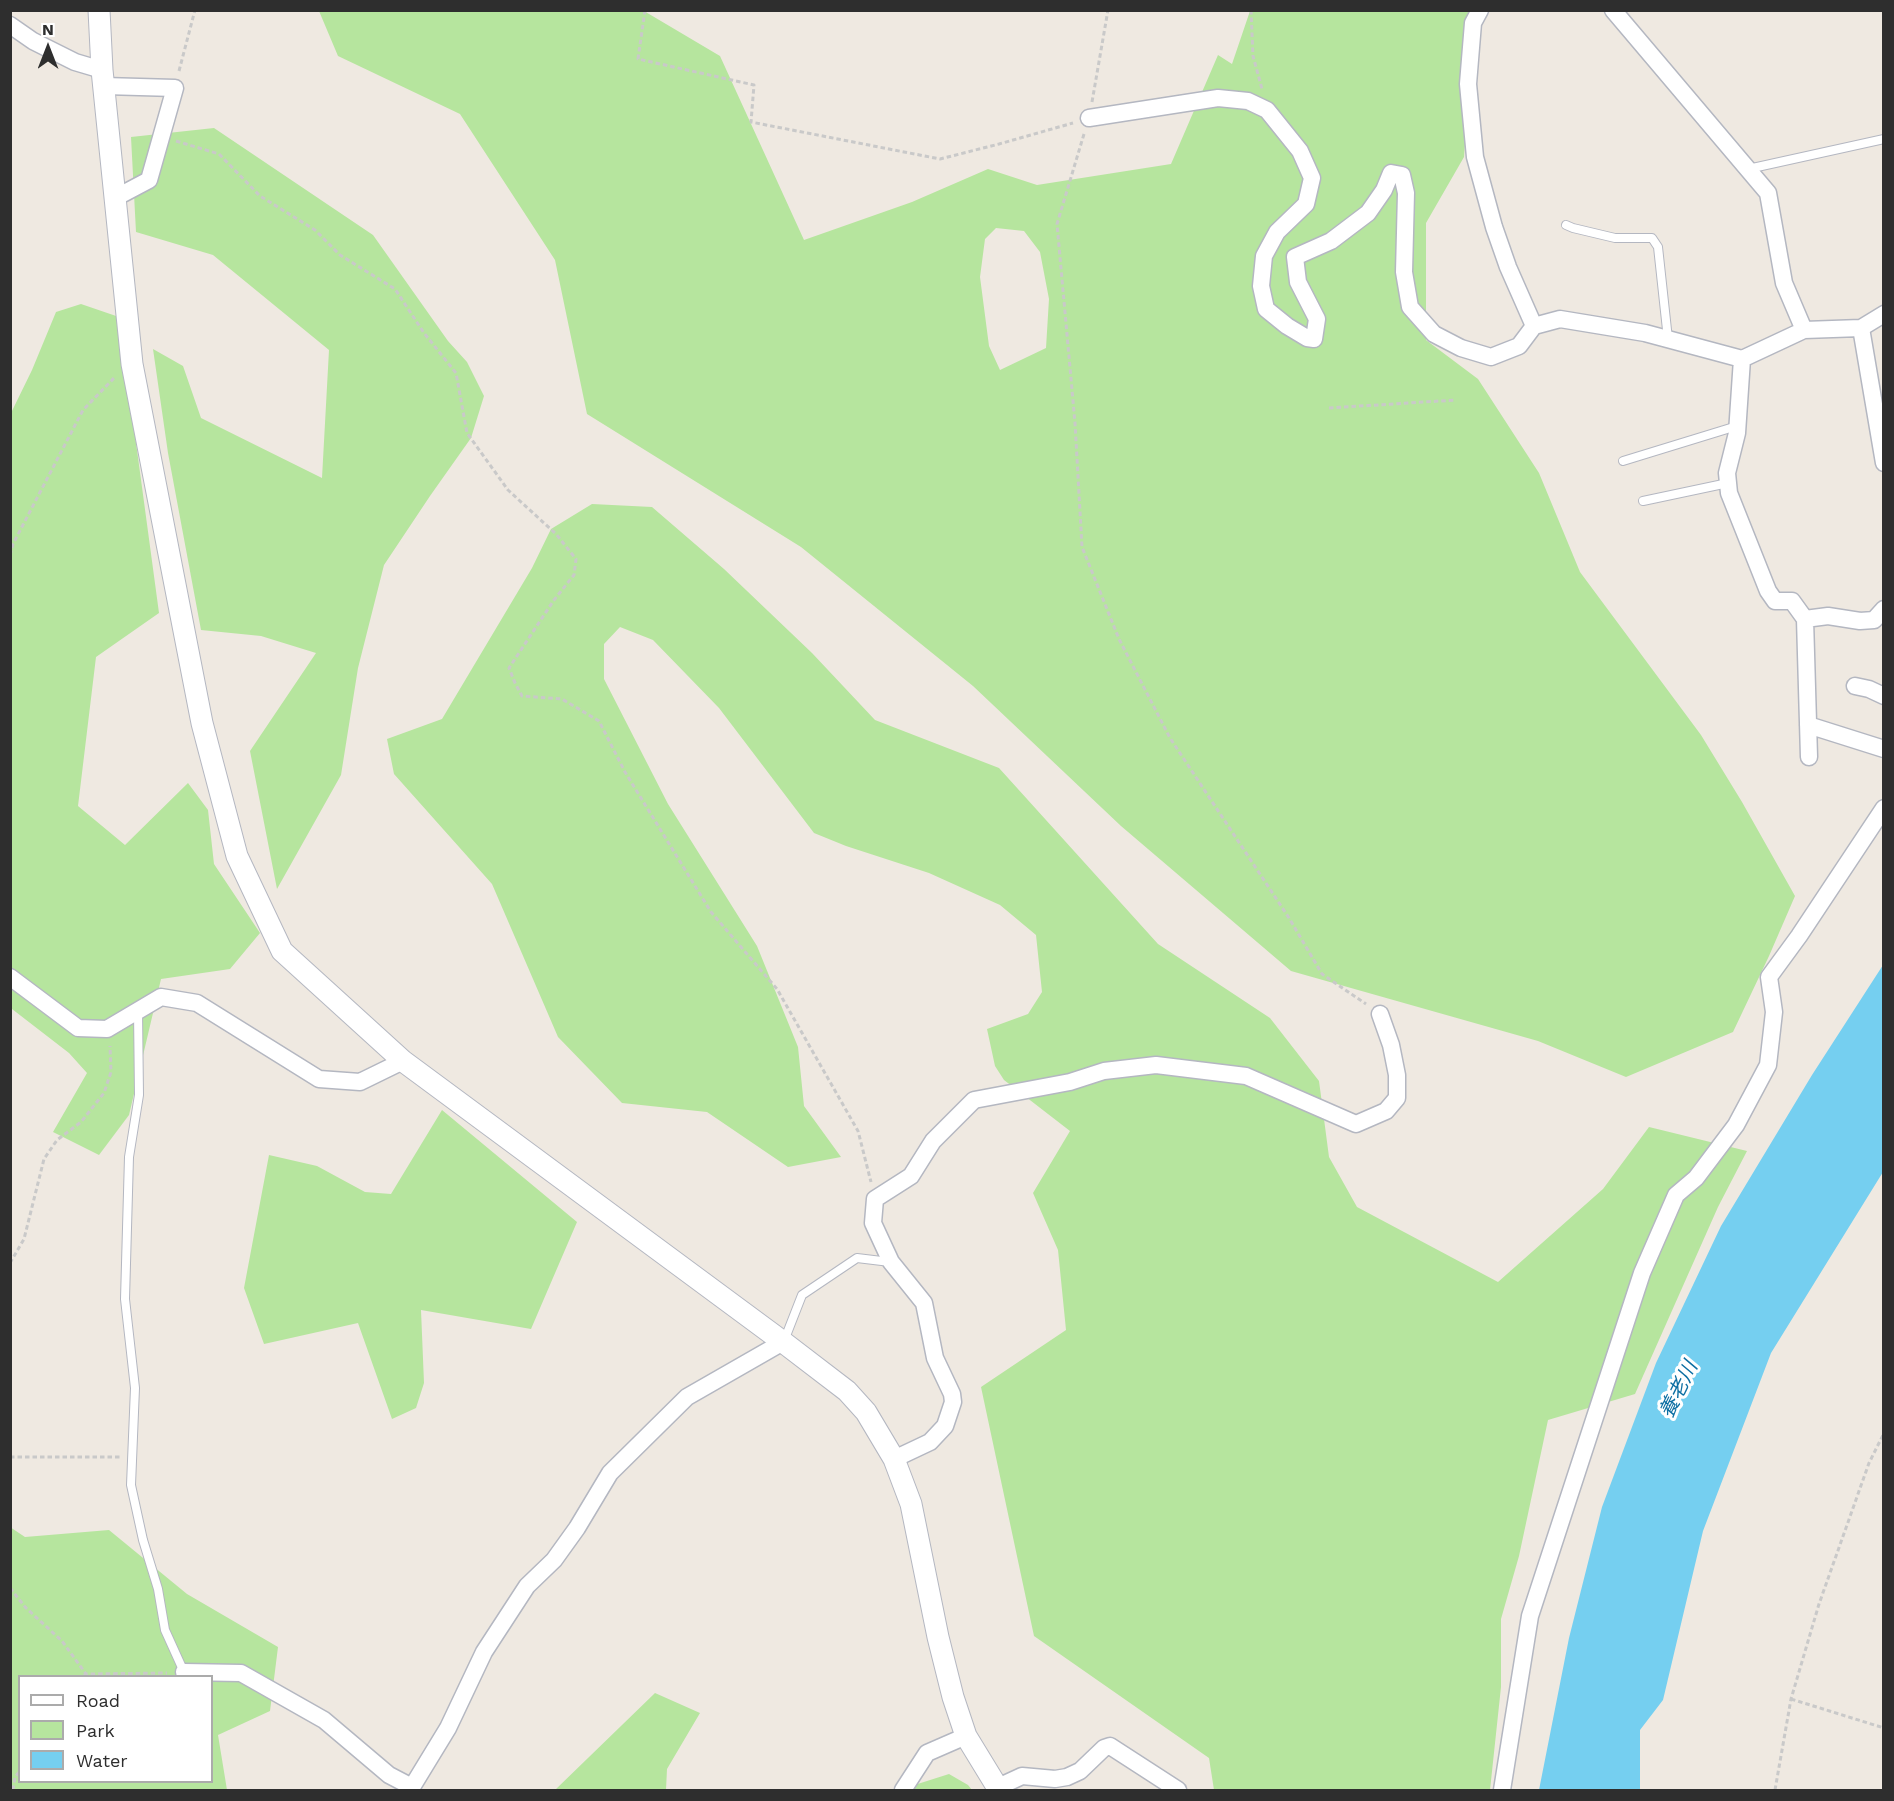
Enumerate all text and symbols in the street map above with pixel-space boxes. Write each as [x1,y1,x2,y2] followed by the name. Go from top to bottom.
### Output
[18,18,78,78] north arrow
[42,20,54,39] text: N
[1655,1358,1703,1422] water label: 養老川
[18,1675,213,1783] legend
[76,1690,120,1711] text: Road
[76,1720,115,1741] text: Park
[76,1750,128,1771] text: Water

